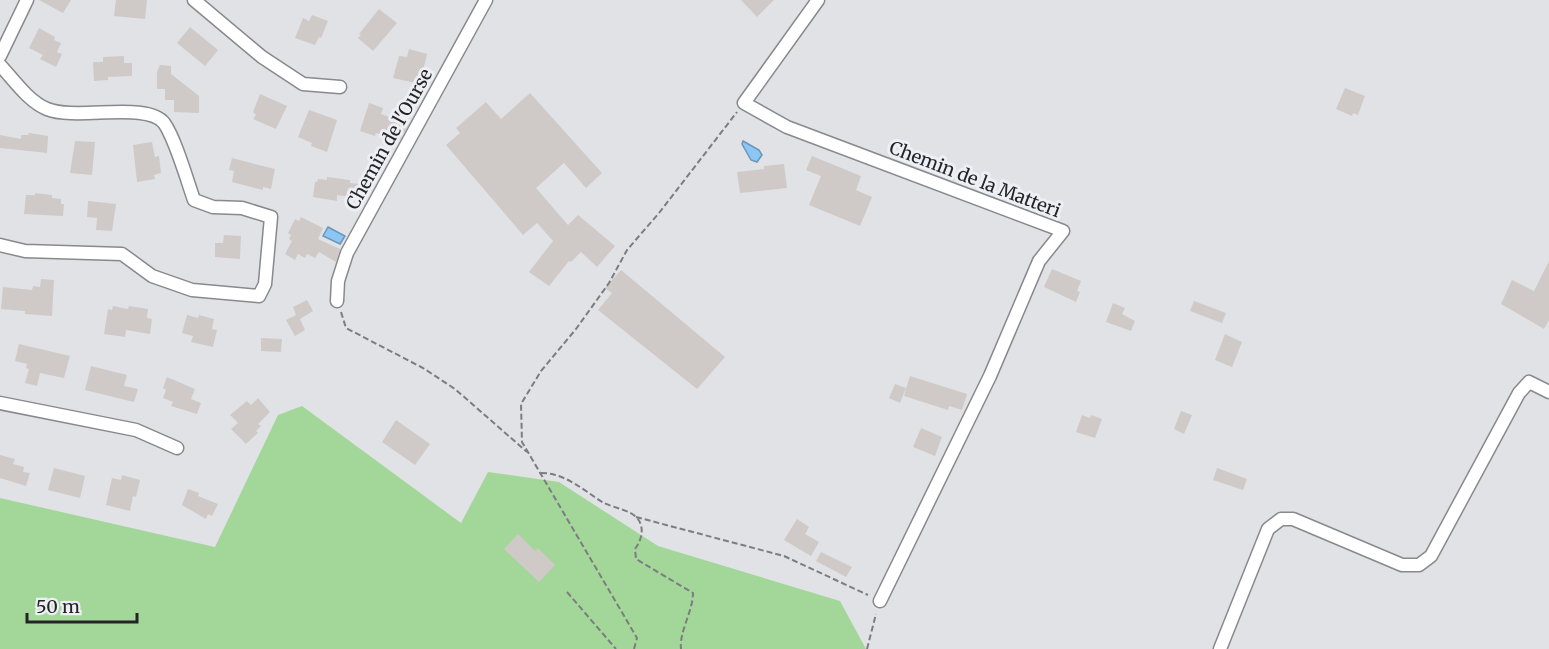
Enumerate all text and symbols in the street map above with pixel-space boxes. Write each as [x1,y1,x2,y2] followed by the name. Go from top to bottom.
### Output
[341,65,437,213] street label: Chemin de l'Ourse
[886,136,1064,222] street label: Chemin de la Matteri
[27,586,136,624] scale bar
[36,595,80,618] text: 50 m

